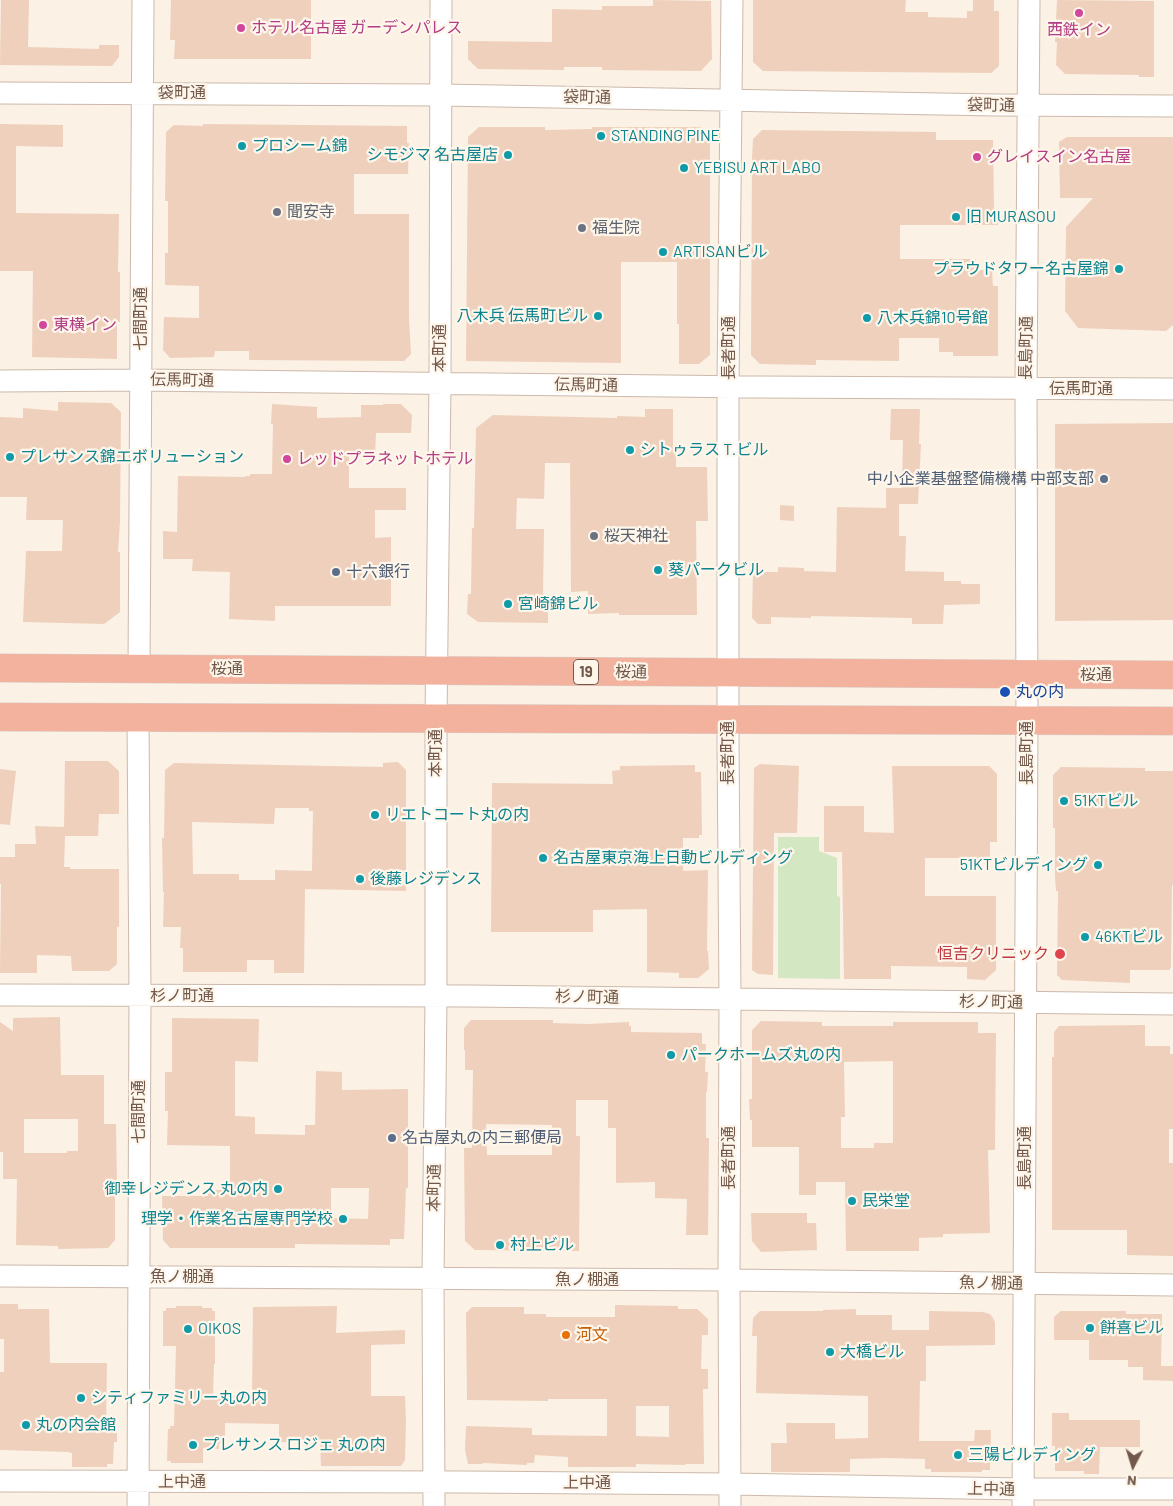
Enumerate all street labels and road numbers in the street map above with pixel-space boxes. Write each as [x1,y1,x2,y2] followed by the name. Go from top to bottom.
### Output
[158,83,206,103] street label: 袋町通
[563,87,611,107] street label: 袋町通
[967,95,1015,115] street label: 袋町通
[131,287,151,351] street label: 七間町通
[719,316,739,380] street label: 長者町通
[1016,316,1036,380] street label: 長島町通
[430,324,450,372] street label: 本町通
[150,370,214,390] street label: 伝馬町通
[554,375,618,395] street label: 伝馬町通
[1049,379,1113,399] street label: 伝馬町通
[211,659,243,679] street label: 桜通
[574,660,598,684] road number: 19
[615,662,647,682] street label: 桜通
[1080,665,1112,685] street label: 桜通
[718,721,738,785] street label: 長者町通
[1017,721,1037,785] street label: 長島町通
[426,729,446,777] street label: 本町通
[150,986,214,1006] street label: 杉ノ町通
[555,987,619,1007] street label: 杉ノ町通
[959,992,1023,1012] street label: 杉ノ町通
[129,1080,149,1144] street label: 七間町通
[719,1126,739,1190] street label: 長者町通
[1015,1126,1035,1190] street label: 長島町通
[424,1164,444,1212] street label: 本町通
[150,1267,214,1287] street label: 魚ノ棚通
[555,1270,619,1290] street label: 魚ノ棚通
[959,1273,1023,1293] street label: 魚ノ棚通
[158,1472,206,1492] street label: 上中通
[563,1473,611,1493] street label: 上中通
[967,1479,1015,1499] street label: 上中通

